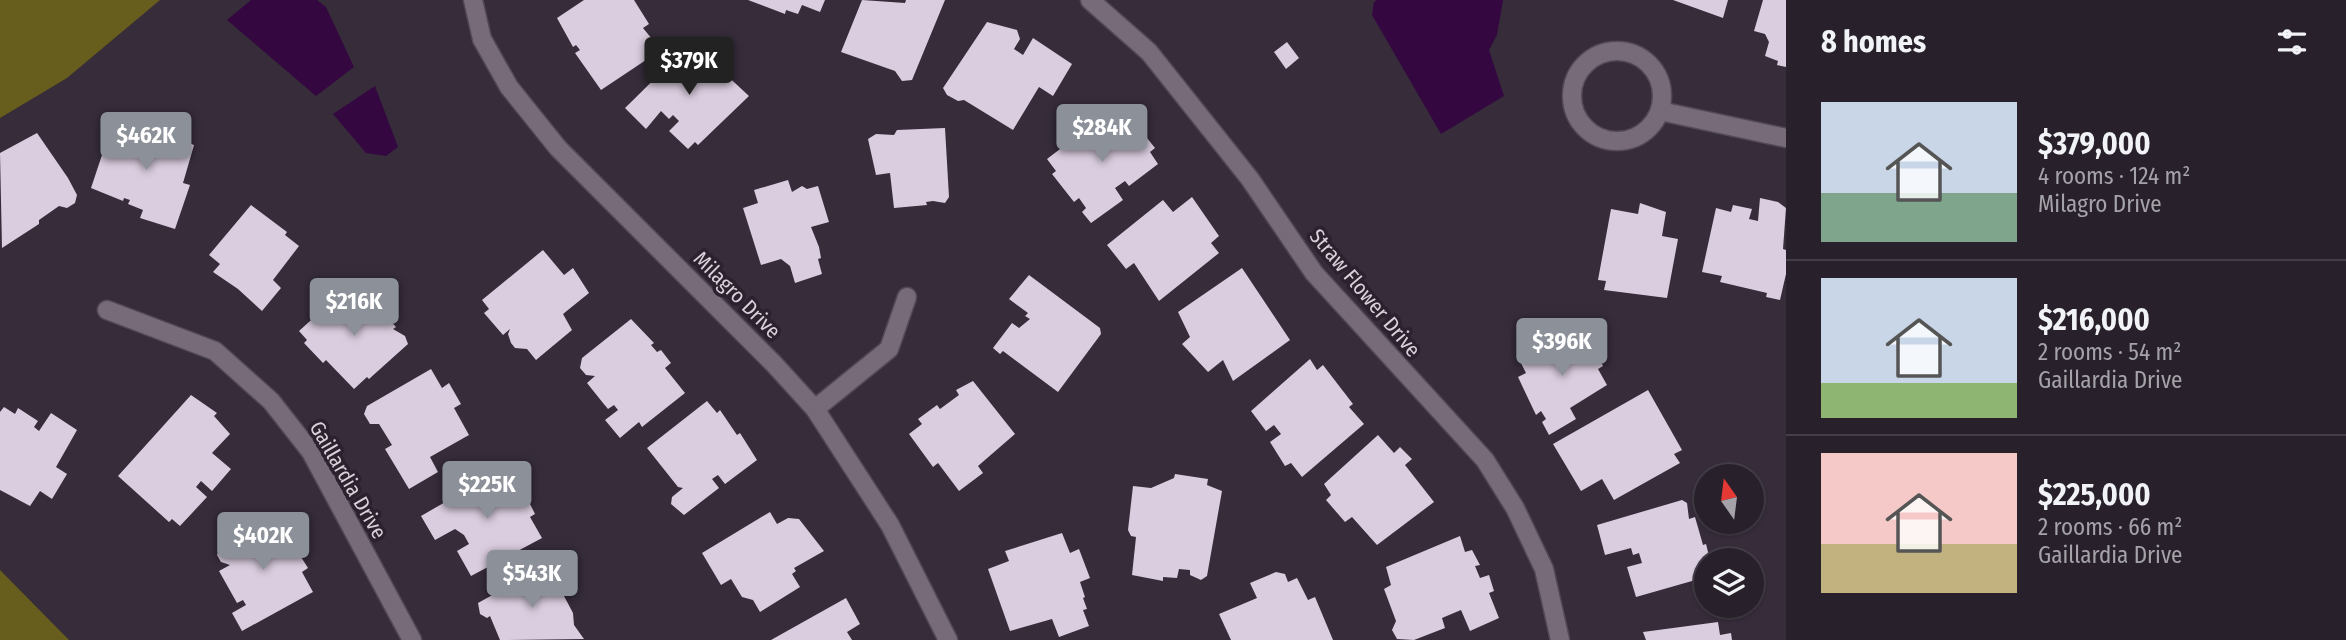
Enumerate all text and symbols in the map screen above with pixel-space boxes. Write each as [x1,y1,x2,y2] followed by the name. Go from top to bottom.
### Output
[2273,23,2311,61] icon: filters
[1821,24,1926,60] text: 8 homes
[640,38,738,97] pin: $379K
[660,46,718,74] text: $379K
[1053,104,1151,164] pin: $284K
[97,113,195,172] pin: $462K
[1072,113,1132,141] text: $284K
[116,121,176,149] text: $462K
[2038,126,2151,162] text: $379,000
[1877,130,1961,214] icon: home
[2038,162,2190,190] text: 4 rooms · 124 m²
[2038,190,2162,218] text: Milagro Drive
[1304,224,1426,362] street label: Straw Flower Drive
[688,246,786,344] street label: Milagro Drive
[305,278,403,338] pin: $216K
[326,287,382,315] text: $216K
[2038,302,2150,338] text: $216,000
[1877,306,1961,390] icon: home
[1513,318,1611,378] pin: $396K
[1532,327,1592,355] text: $396K
[2038,338,2181,366] text: 2 rooms · 54 m²
[2038,366,2182,394] text: Gaillardia Drive
[304,416,392,544] street label: Gaillardia Drive
[438,462,536,521] pin: $225K
[1694,464,1764,534] north arrow
[1694,464,1764,618] map controls
[458,470,516,498] text: $225K
[2038,477,2151,513] text: $225,000
[1877,481,1961,565] icon: home
[214,512,312,572] pin: $402K
[2038,513,2182,541] text: 2 rooms · 66 m²
[233,521,293,549] text: $402K
[2038,541,2182,569] text: Gaillardia Drive
[1694,548,1764,618] button: layers
[483,550,581,610] pin: $543K
[503,559,561,587] text: $543K

